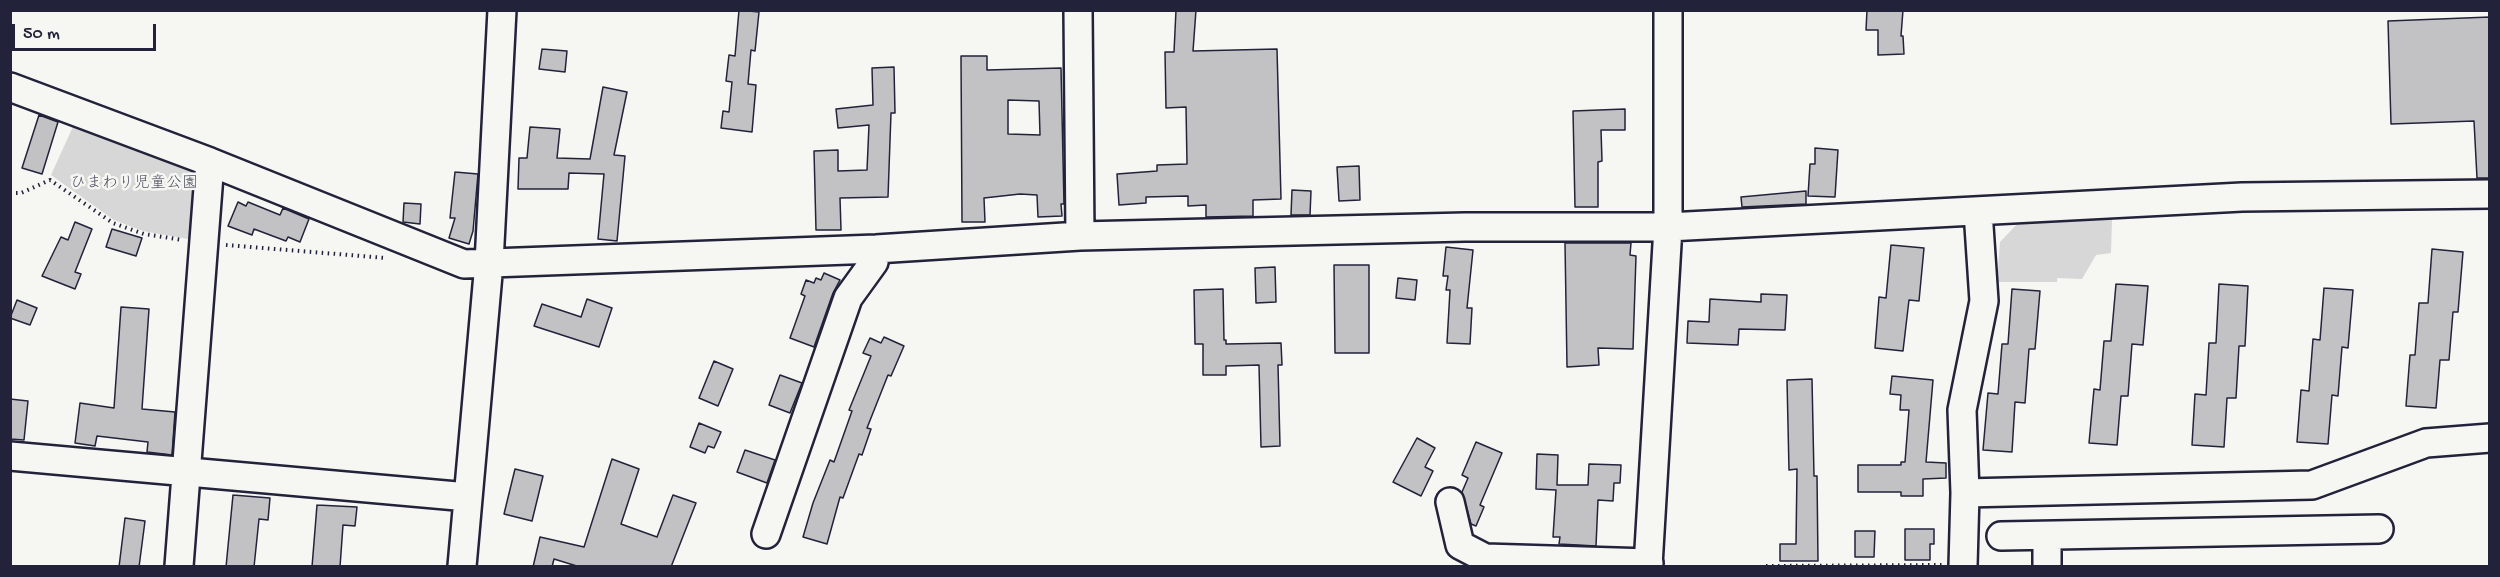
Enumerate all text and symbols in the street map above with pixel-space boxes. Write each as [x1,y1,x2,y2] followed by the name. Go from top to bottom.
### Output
[15,12,159,50] scale bar
[23,24,60,45] text: 50 m
[70,175,198,195] park label: ひまわり児童公園

